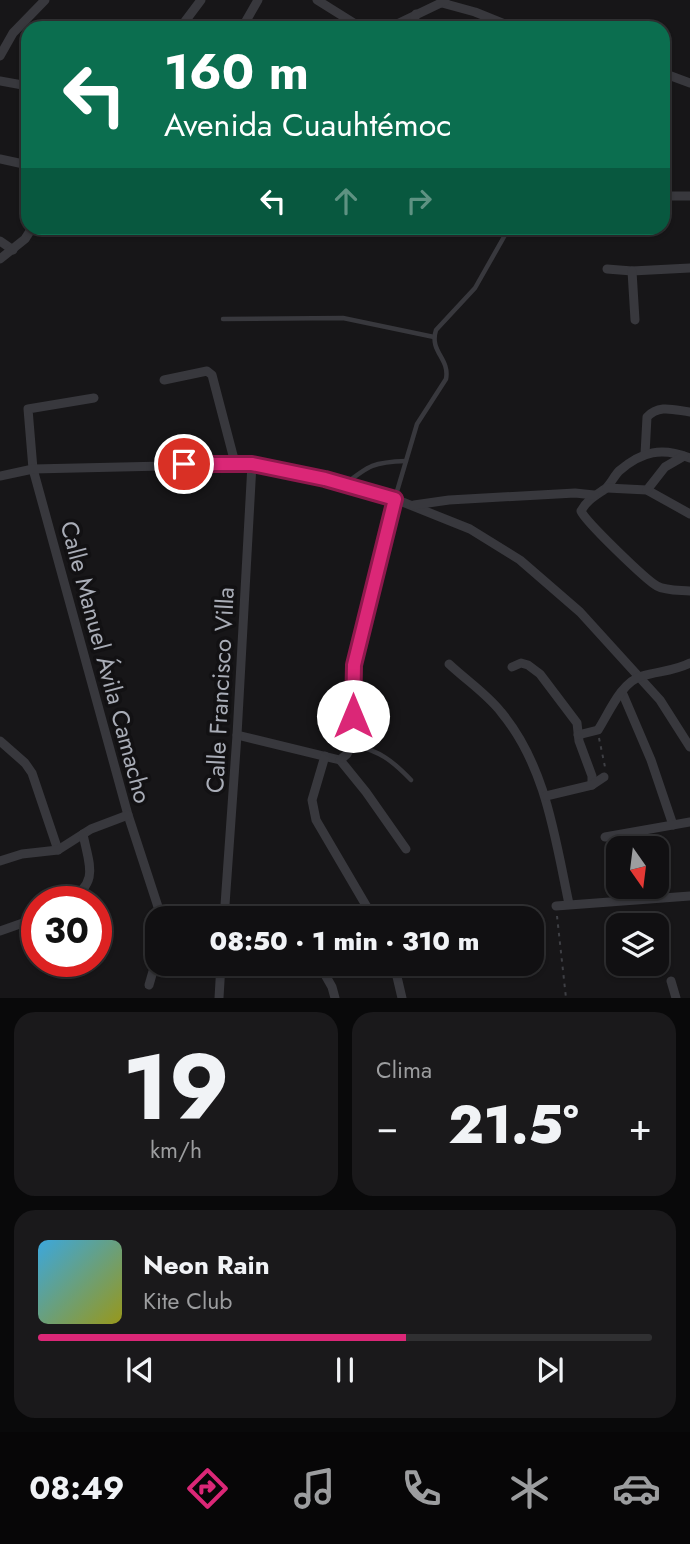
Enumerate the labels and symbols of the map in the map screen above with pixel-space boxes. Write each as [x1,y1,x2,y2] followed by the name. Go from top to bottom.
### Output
[154,434,214,494] pin
[51,517,161,807] street label: Calle Manuel Ávila Camacho
[197,586,243,794] street label: Calle Francisco Villa
[316,679,390,753] position arrow
[606,836,668,900] north arrow
[21,886,112,977] speed limit sign: 30

